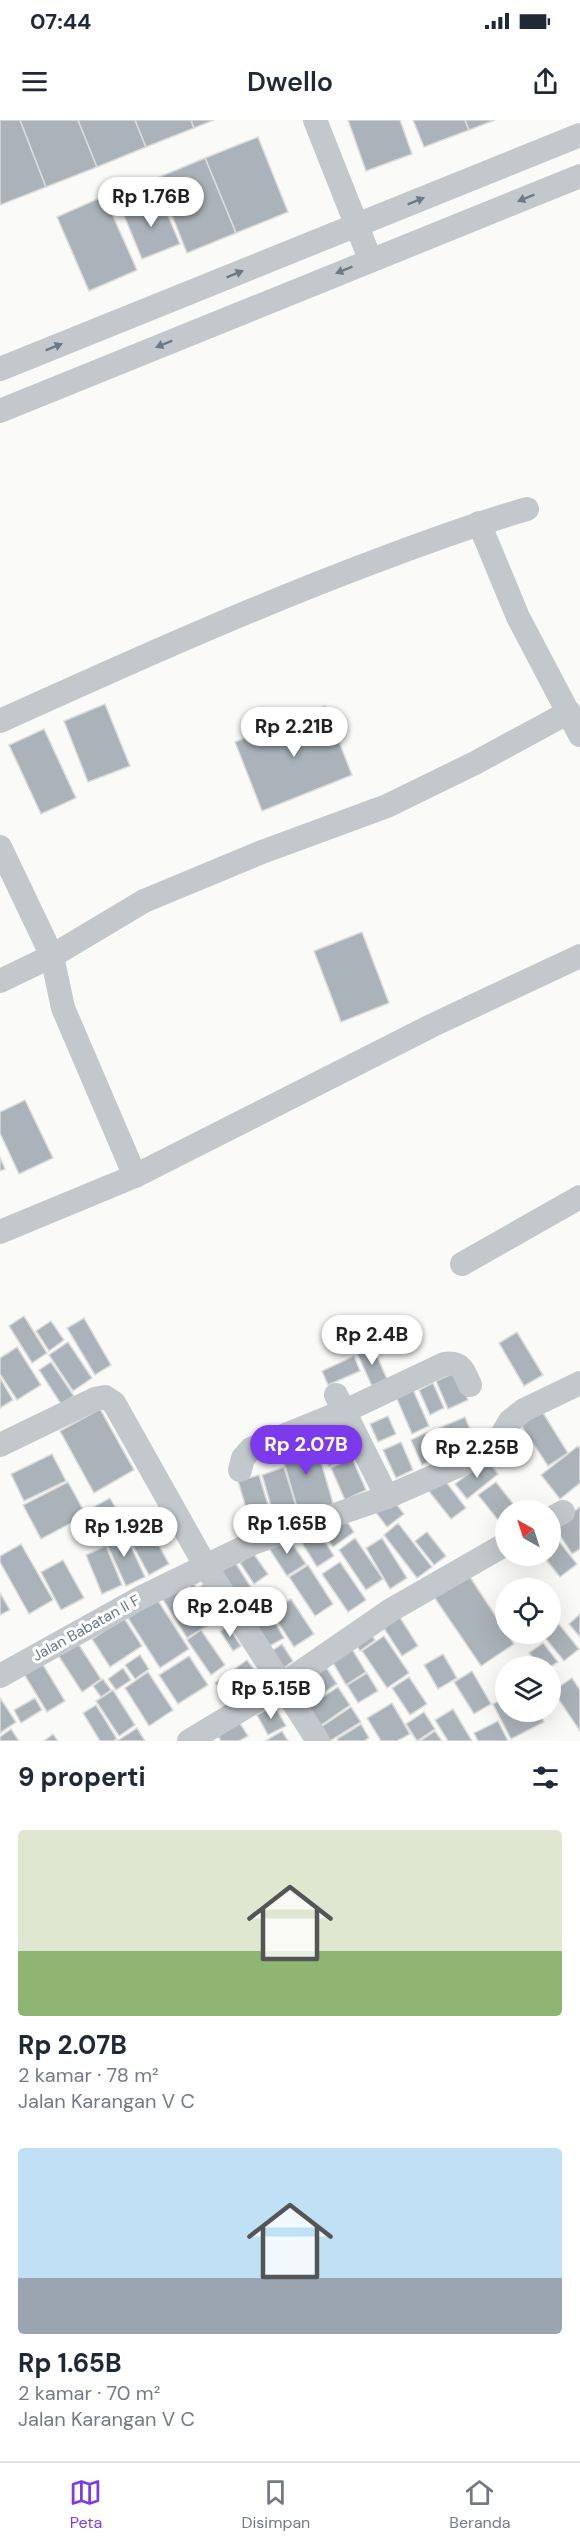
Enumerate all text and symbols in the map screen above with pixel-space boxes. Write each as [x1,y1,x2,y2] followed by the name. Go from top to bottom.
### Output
[30,7,91,36] text: 07:44
[247,64,333,99] text: Dwello
[18,65,51,98] icon: menu
[529,65,562,98] icon: share
[89,177,213,228] pin: Rp 1.76B
[112,183,190,209] text: Rp 1.76B
[516,193,534,203] one-way arrow
[407,196,425,205] one-way arrow
[335,265,353,275] one-way arrow
[226,269,244,278] one-way arrow
[155,340,173,349] one-way arrow
[46,342,64,352] one-way arrow
[232,707,356,758] pin: Rp 2.21B
[255,713,333,739] text: Rp 2.21B
[317,1315,427,1366] pin: Rp 2.4B
[336,1321,408,1347] text: Rp 2.4B
[244,1425,368,1476] pin: Rp 2.07B
[415,1428,539,1479] pin: Rp 2.25B
[264,1431,348,1457] text: Rp 2.07B
[435,1434,519,1460] text: Rp 2.25B
[495,1500,561,1566] north arrow
[495,1500,561,1722] map controls
[225,1504,349,1555] pin: Rp 1.65B
[62,1507,186,1558] pin: Rp 1.92B
[247,1510,327,1536] text: Rp 1.65B
[85,1513,164,1539] text: Rp 1.92B
[495,1578,561,1644] button: locate
[168,1587,292,1638] pin: Rp 2.04B
[29,1590,143,1666] street label: Jalan Babatan II F
[187,1593,273,1619] text: Rp 2.04B
[495,1656,561,1722] button: layers
[209,1669,333,1720] pin: Rp 5.15B
[231,1675,311,1701] text: Rp 5.15B
[18,1760,146,1794] text: 9 properti
[529,1761,562,1794] icon: filters
[236,1869,344,1977] icon: home
[18,2028,127,2062] text: Rp 2.07B
[18,2062,159,2088] text: 2 kamar · 78 m²
[18,2088,195,2114] text: Jalan Karangan V C
[236,2187,344,2295] icon: home
[18,2346,122,2380] text: Rp 1.65B
[18,2380,160,2406] text: 2 kamar · 70 m²
[18,2406,195,2432] text: Jalan Karangan V C
[69,2476,102,2533] tab: Peta
[241,2476,310,2533] tab: Disimpan
[449,2476,511,2533] tab: Beranda

